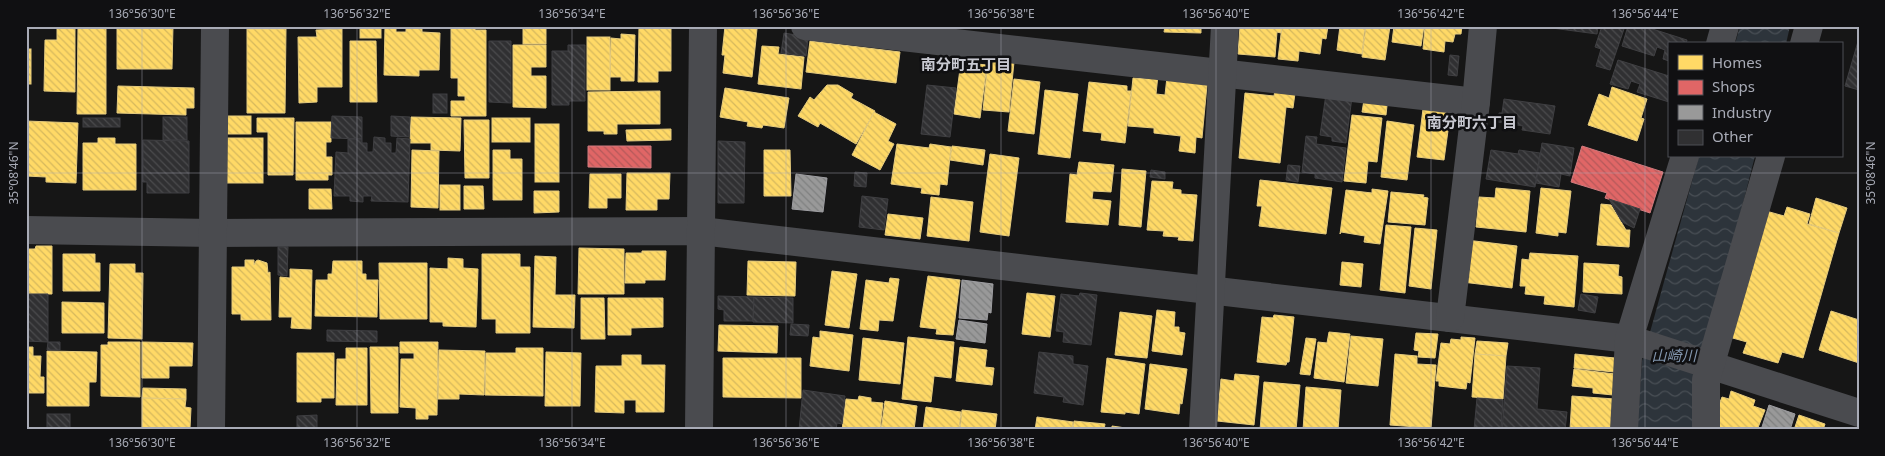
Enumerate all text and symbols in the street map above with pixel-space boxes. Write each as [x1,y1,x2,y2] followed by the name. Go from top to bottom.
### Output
[108,5,176,22] text: 136°56'30"E
[323,5,391,22] text: 136°56'32"E
[538,5,606,22] text: 136°56'34"E
[752,5,820,22] text: 136°56'36"E
[967,5,1035,22] text: 136°56'38"E
[1182,5,1250,22] text: 136°56'40"E
[1397,5,1465,22] text: 136°56'42"E
[1611,5,1679,22] text: 136°56'44"E
[1668,42,1842,158] legend
[1712,52,1762,72] text: Homes
[921,54,1011,74] district label: 南分町五丁目
[1712,76,1755,96] text: Shops
[1712,102,1772,122] text: Industry
[1427,112,1517,132] district label: 南分町六丁目
[1712,126,1753,146] text: Other
[5,141,22,205] text: 35°08'46"N
[1862,141,1879,205] text: 35°08'46"N
[1651,345,1698,365] water label: 山崎川
[108,434,176,451] text: 136°56'30"E
[323,434,391,451] text: 136°56'32"E
[538,434,606,451] text: 136°56'34"E
[752,434,820,451] text: 136°56'36"E
[967,434,1035,451] text: 136°56'38"E
[1182,434,1250,451] text: 136°56'40"E
[1397,434,1465,451] text: 136°56'42"E
[1611,434,1679,451] text: 136°56'44"E

